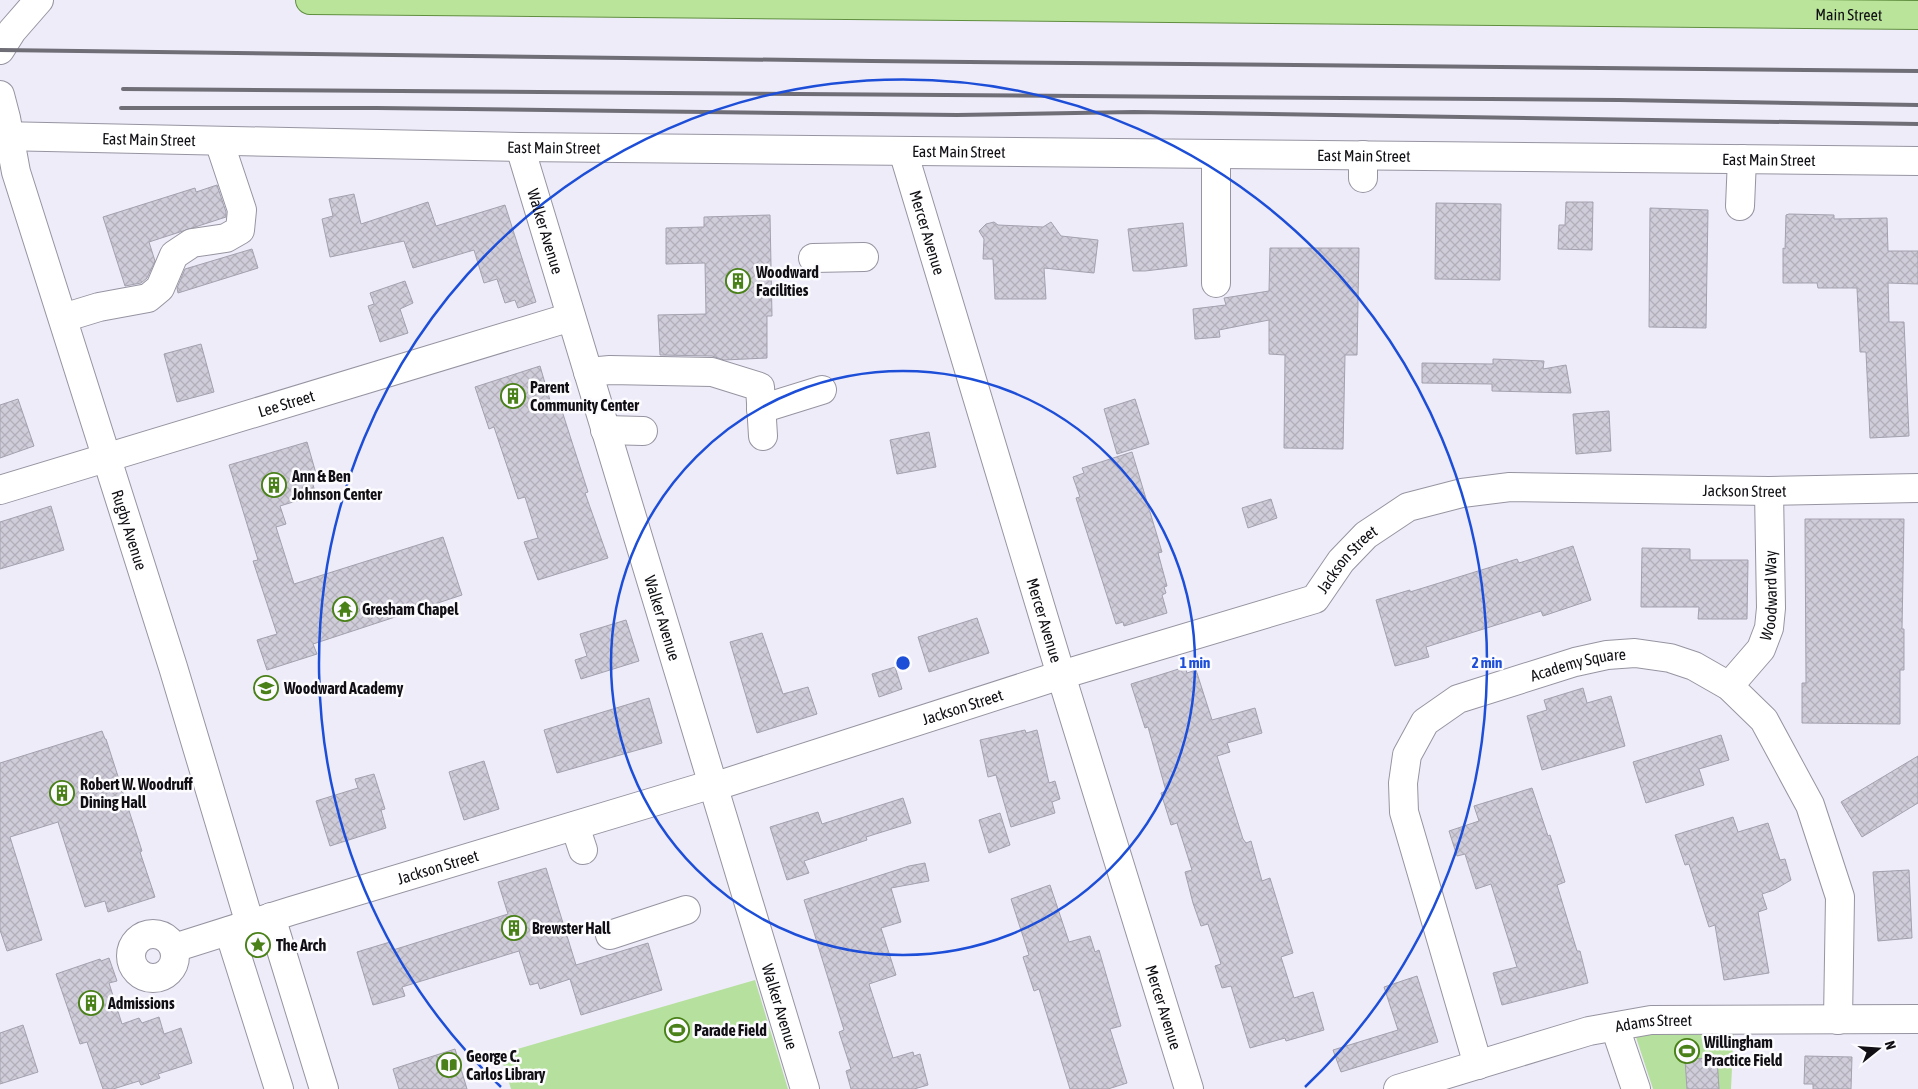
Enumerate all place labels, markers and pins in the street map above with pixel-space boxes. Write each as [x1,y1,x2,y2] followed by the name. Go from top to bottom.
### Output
[755,263,819,299] place label: Woodward Facilities
[725,268,751,294] building icon: Woodward Facilities
[530,378,639,414] place label: Parent Community Center
[500,383,526,409] building icon: Parent Community Center
[291,467,382,503] place label: Ann & Ben Johnson Center
[261,472,287,498] building icon: Ann & Ben Johnson Center
[332,596,358,622] temple icon: Gresham Chapel
[362,600,459,618] place label: Gresham Chapel
[894,654,912,672] centre of rings
[253,675,279,701] school or university icon: Woodward Academy
[283,679,404,697] place label: Woodward Academy
[80,775,193,811] place label: Robert W. Woodruff Dining Hall
[49,780,75,806] building icon: Robert W. Woodruff Dining Hall
[501,915,527,941] building icon: Brewster Hall
[532,919,611,937] place label: Brewster Hall
[245,932,271,958] place icon: The Arch
[276,936,326,954] place label: The Arch
[78,990,104,1016] building icon: Admissions
[107,994,175,1012] place label: Admissions
[664,1017,690,1043] sports icon: Parade Field
[694,1021,767,1039] place label: Parade Field
[1703,1033,1783,1069] place label: Willingham Practice Field
[1674,1038,1700,1064] sports icon: Willingham Practice Field
[466,1047,546,1083] place label: George C. Carlos Library
[436,1052,462,1078] library icon: George C. Carlos Library

